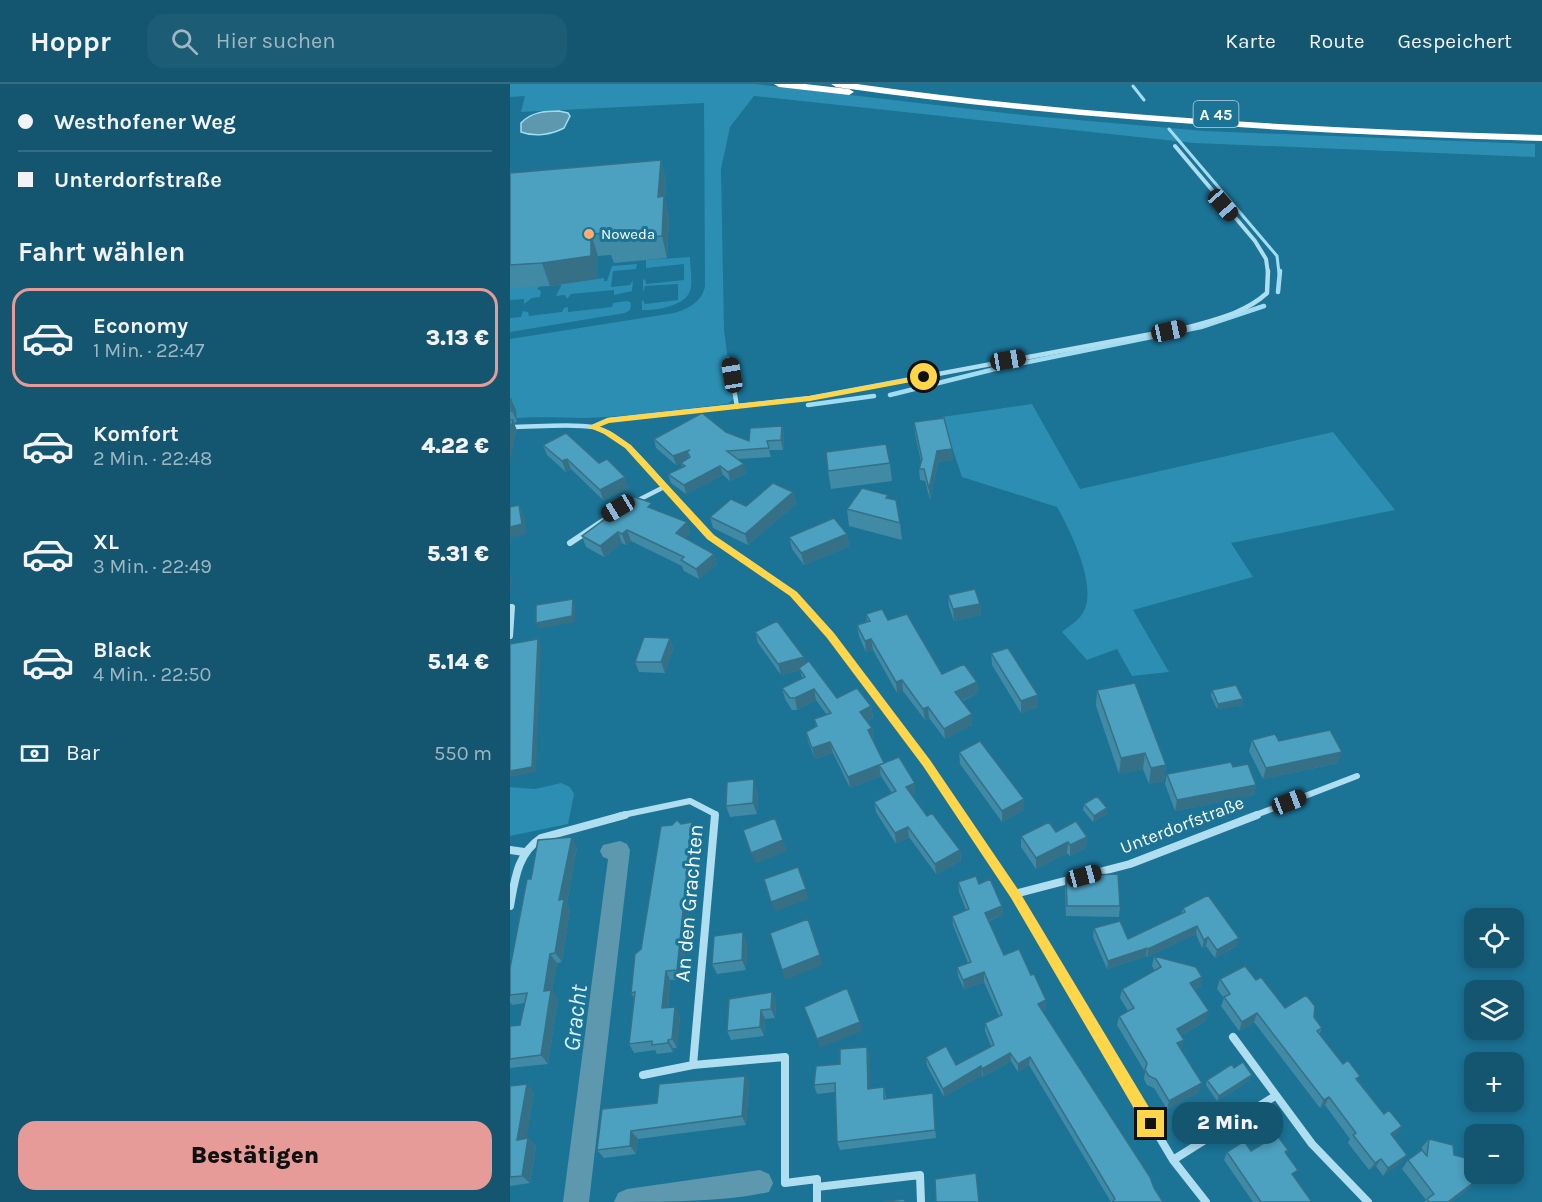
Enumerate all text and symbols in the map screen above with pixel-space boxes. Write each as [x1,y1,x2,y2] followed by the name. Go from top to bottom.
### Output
[147,14,567,68] search box
[30,25,111,58] text: Hoppr
[168,25,201,58] icon: search
[216,28,336,54] text: Hier suchen
[1225,29,1276,53] text: Karte
[1309,29,1365,53] text: Route
[1398,29,1512,53] text: Gespeichert
[1194,101,1238,127] road number: A 45
[54,109,236,135] text: Westhofener Weg
[54,167,222,193] text: Unterdorfstraße
[1204,186,1242,224] car
[601,225,655,243] place label: Noweda
[582,227,596,241] marker: Noweda
[18,236,185,268] text: Fahrt wählen
[21,311,75,365] icon: car
[93,313,188,339] text: Economy
[1150,318,1188,344] car
[426,325,489,351] text: 3.13 €
[93,339,204,362] text: 1 Min. · 22:47
[989,348,1027,372] car
[720,356,744,394] car
[910,363,937,390] route start
[21,419,75,473] icon: car
[93,421,179,447] text: Komfort
[421,433,489,459] text: 4.22 €
[93,447,212,470] text: 2 Min. · 22:48
[598,491,638,525] car
[21,527,75,581] icon: car
[93,529,119,555] text: XL
[427,541,489,567] text: 5.31 €
[93,555,212,578] text: 3 Min. · 22:49
[21,635,75,689] icon: car
[93,637,152,663] text: Black
[427,649,489,675] text: 5.14 €
[93,663,211,686] text: 4 Min. · 22:50
[18,737,51,770] icon: cash
[66,740,100,766] text: Bar
[434,742,492,765] text: 550 m
[1269,787,1309,817] car
[1117,791,1247,859] street label: Unterdorfstraße
[670,823,708,983] street label: An den Grachten
[1064,863,1104,889] car
[1464,908,1524,1184] map controls
[1464,908,1524,968] button: locate
[1464,980,1524,1040] button: layers
[557,982,593,1053] water label: Gracht
[1464,1052,1524,1112] button: +
[1172,1103,1283,1145] callout: 2 Min.
[1137,1110,1164,1137] route end
[1197,1111,1258,1134] text: 2 Min.
[18,1121,492,1190] button: Bestätigen
[1464,1124,1524,1184] button: −

